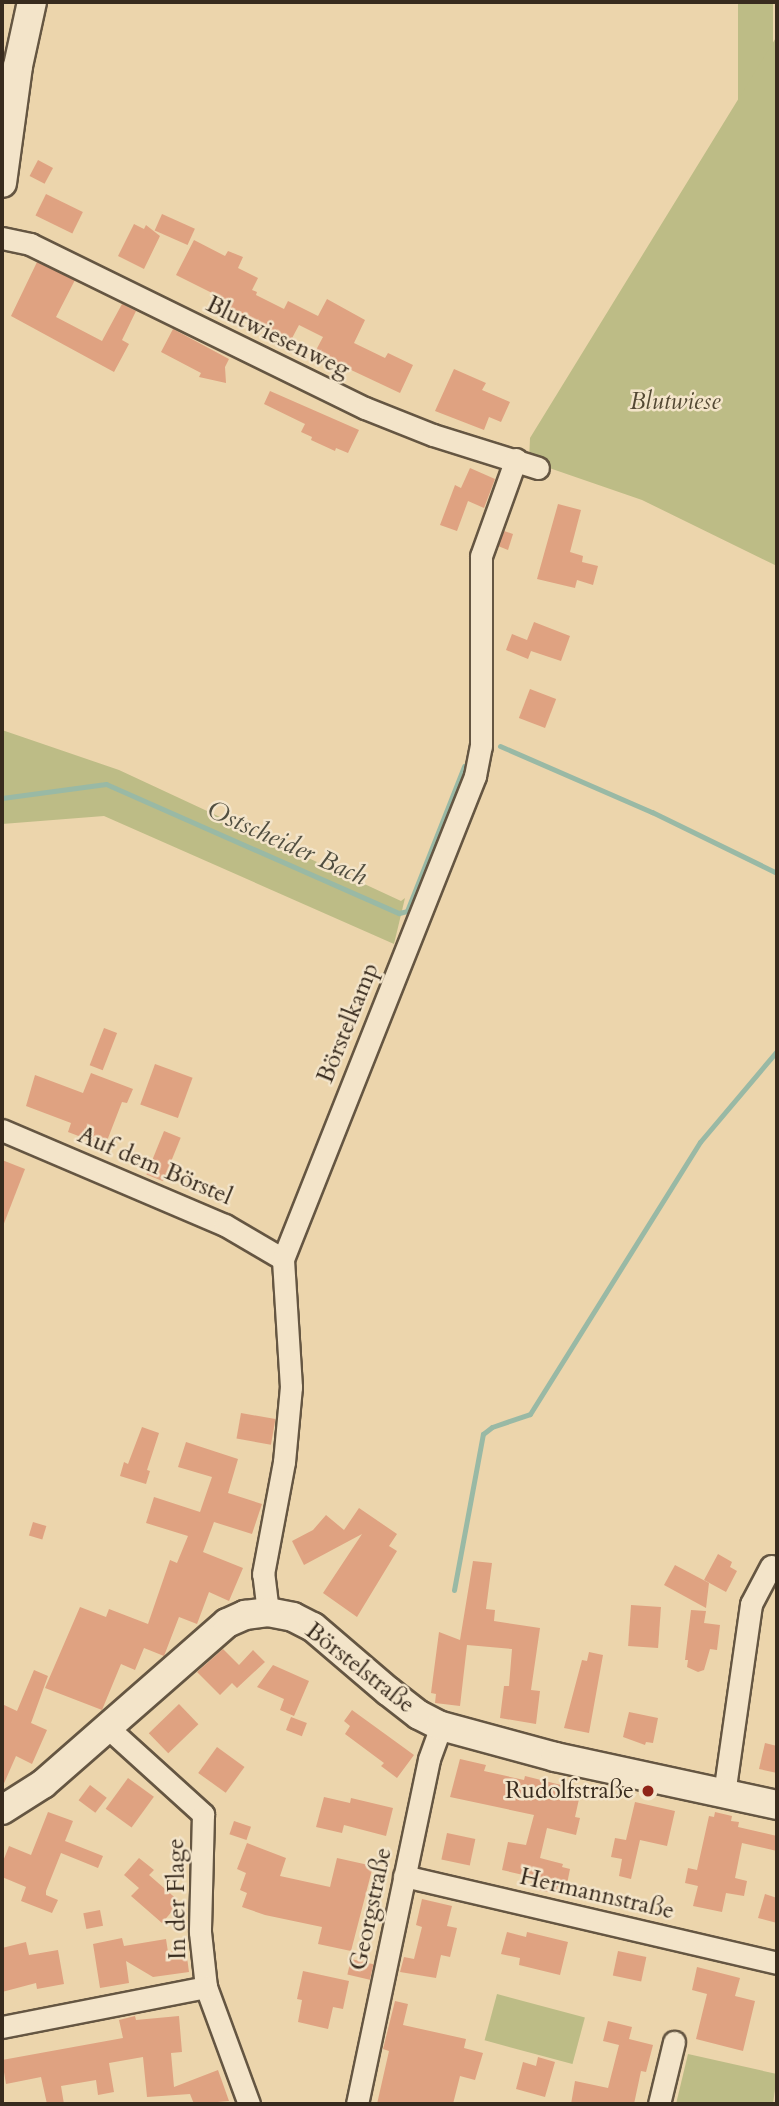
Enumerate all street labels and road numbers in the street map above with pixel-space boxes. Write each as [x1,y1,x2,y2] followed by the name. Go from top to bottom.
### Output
[201,290,355,384] street label: Blutwiesenweg
[311,959,385,1087] street label: Börstelkamp
[73,1120,237,1212] street label: Auf dem Börstel
[300,1616,420,1720] street label: Börstelstraße
[162,1838,192,1960] street label: In der Flage
[344,1845,398,1973] street label: Georgstraße
[517,1862,677,1926] street label: Hermannstraße

